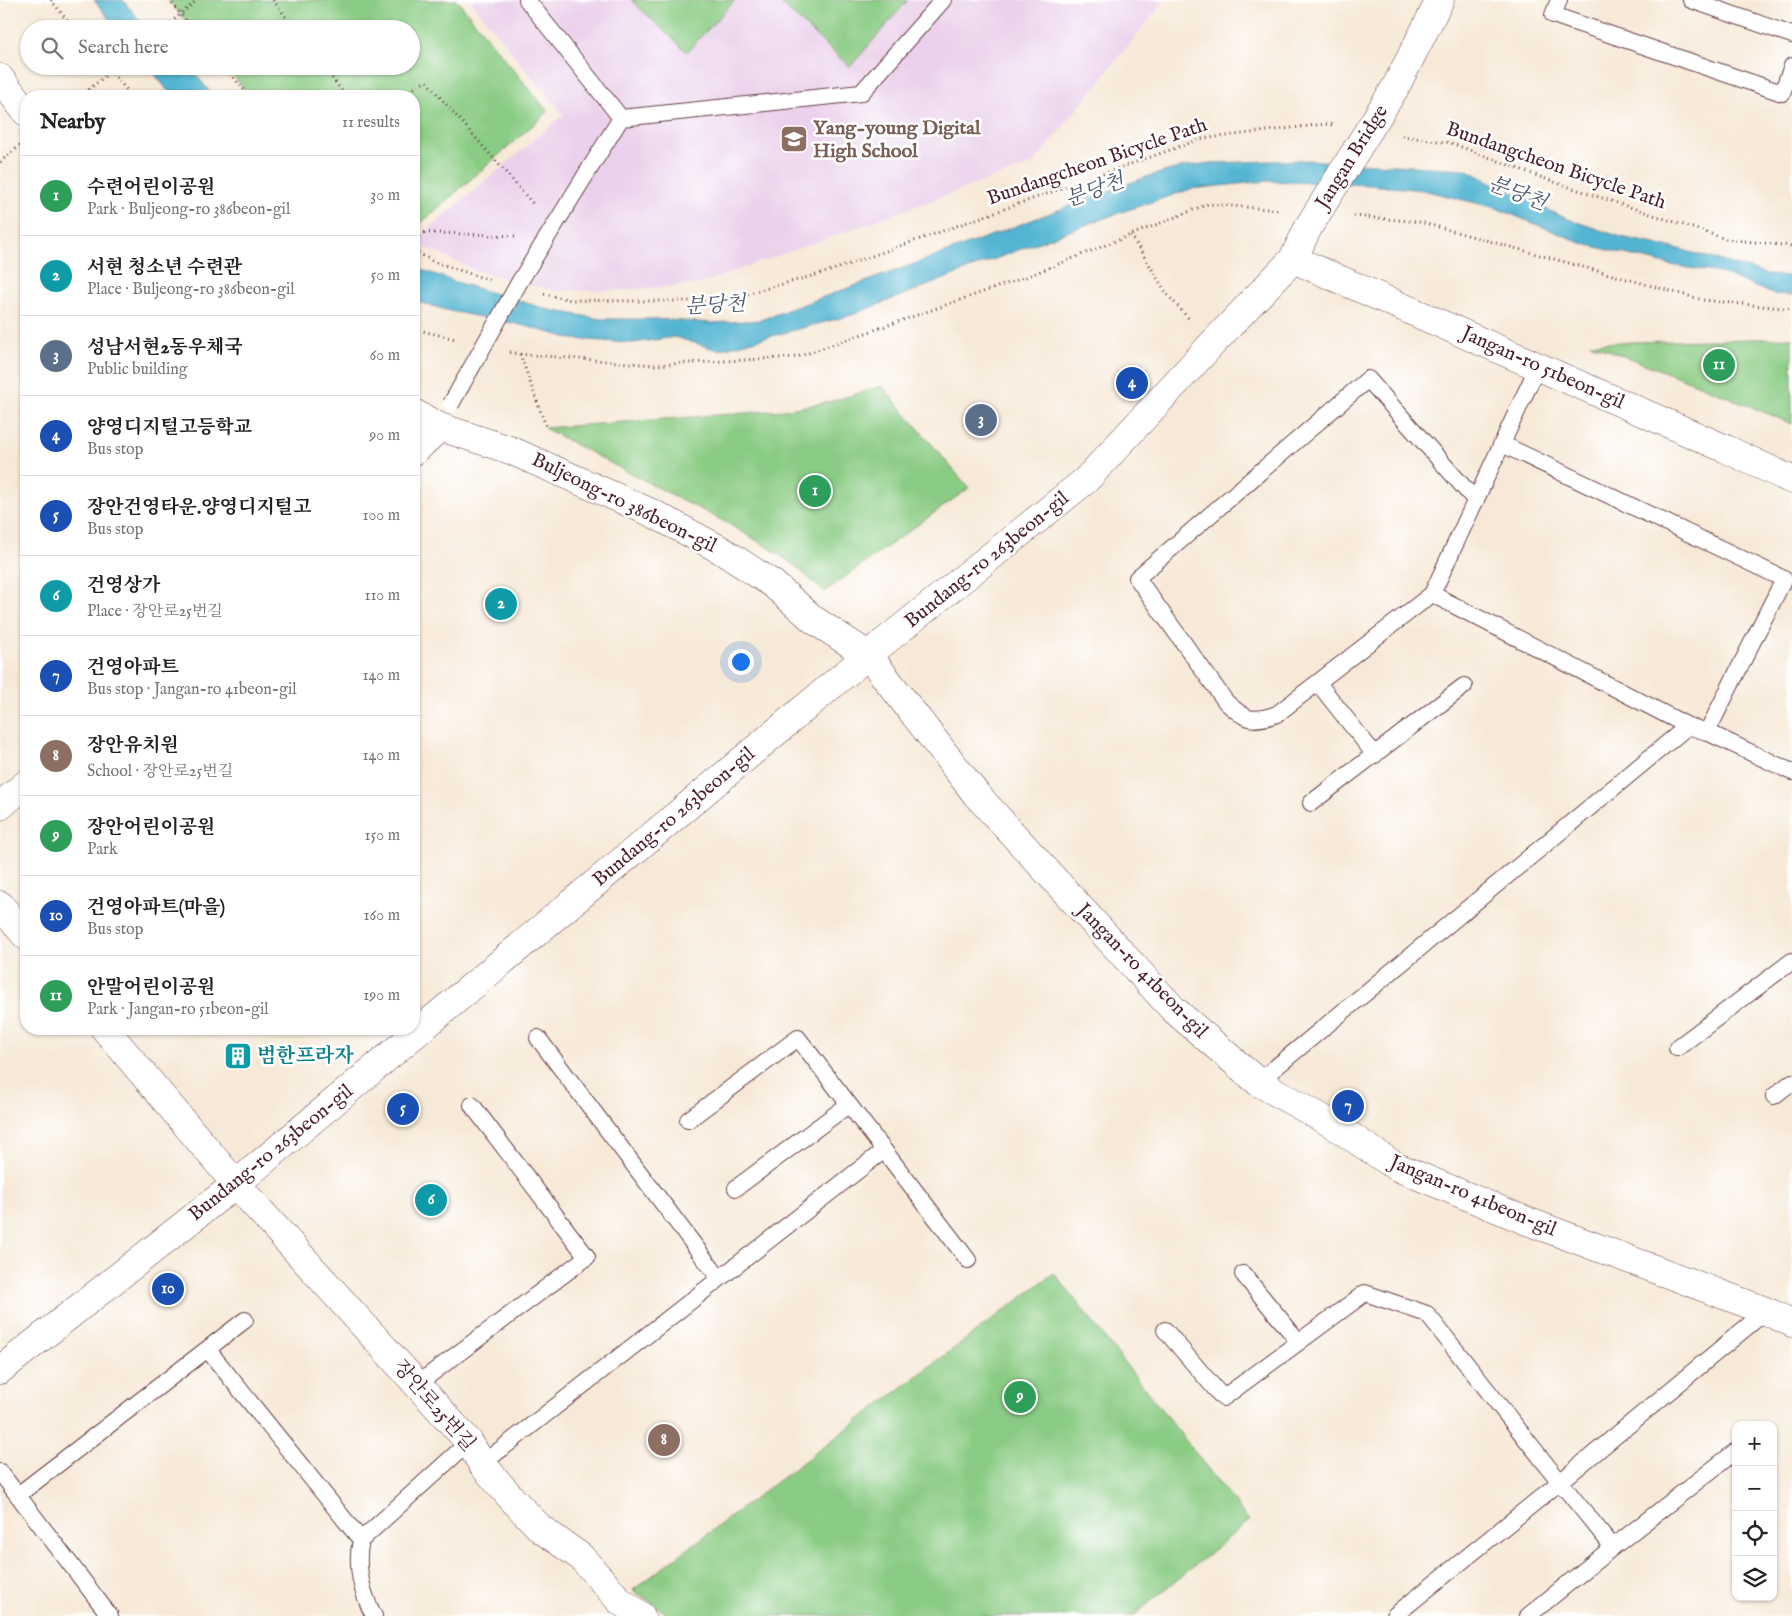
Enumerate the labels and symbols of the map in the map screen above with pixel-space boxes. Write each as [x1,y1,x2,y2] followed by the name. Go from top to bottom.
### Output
[1309,100,1394,215] street label: Jangan Bridge
[984,112,1211,211] street label: Bundangcheon Bicycle Path
[813,116,981,164] place label: Yang-young Digital High School
[1443,117,1670,216] street label: Bundangcheon Bicycle Path
[779,124,809,154] school or university icon: Yang-young Digital High School
[1062,167,1130,214] water label: 분당천
[1484,170,1552,218] water label: 분당천
[684,291,748,321] water label: 분당천
[1456,320,1629,415] street label: Jangan-ro 51beon-gil
[1703,346,1735,384] pin: 11
[1116,364,1148,402] pin: 4
[965,401,997,439] pin: 3
[527,447,721,559] street label: Buljeong-ro 386beon-gil
[799,472,831,510] pin: 1
[900,486,1075,634] street label: Bundang-ro 263beon-gil
[485,585,517,623] pin: 2
[728,649,754,675] your location
[588,741,761,892] street label: Bundang-ro 263beon-gil
[1070,897,1213,1044] street label: Jangan-ro 41beon-gil
[223,1041,253,1071] building icon: 범한프라자
[257,1044,354,1069] place label: 범한프라자
[184,1079,359,1227] street label: Bundang-ro 263beon-gil
[1332,1087,1364,1125] pin: 7
[387,1090,419,1128] pin: 5
[1384,1149,1560,1243] street label: Jangan-ro 41beon-gil
[415,1181,447,1219] pin: 6
[152,1270,184,1308] pin: 10
[387,1355,481,1457] street label: 장안로25번길
[1004,1378,1036,1416] pin: 9
[648,1421,680,1459] pin: 8

